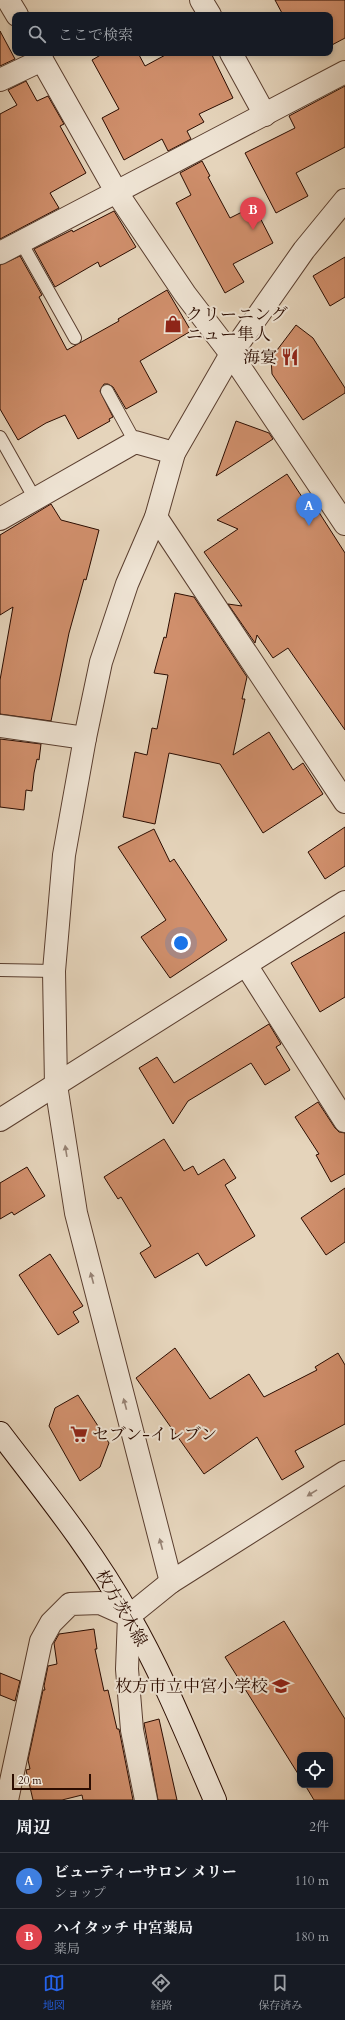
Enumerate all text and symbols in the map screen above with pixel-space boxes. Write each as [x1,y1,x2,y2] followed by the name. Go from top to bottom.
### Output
[12,12,333,56] search box
[26,23,48,45] icon: search
[58,25,133,45] text: ここで検索
[240,197,266,230] pin: B
[186,303,288,346] place label: クリーニング ニュー隼人
[163,314,183,334] shop icon: クリーニング ニュー隼人
[243,346,277,369] place label: 海宴
[280,347,300,367] restaurant icon: 海宴
[296,493,322,526] pin: A
[171,933,191,953] your location
[63,1145,69,1157] one-way arrow
[89,1272,95,1285] one-way arrow
[122,1398,128,1410] one-way arrow
[92,1423,217,1446] place label: セブン-イレブン
[69,1424,89,1444] supermarket icon: セブン-イレブン
[306,1489,318,1496] one-way arrow
[158,1538,164,1550] one-way arrow
[90,1566,153,1651] street label: 枚方茨木線
[115,1675,268,1698] place label: 枚方市立中宮小学校
[271,1676,291,1696] school or university icon: 枚方市立中宮小学校
[297,1752,333,1788] map controls
[297,1752,333,1788] button: locate
[12,1772,91,1791] scale bar
[18,1773,42,1788] text: 20 m
[16,1816,50,1839] text: 周辺
[309,1818,329,1836] text: 2件
[54,1862,237,1882] text: ビューティーサロン メリー
[24,1872,34,1890] text: A
[295,1872,329,1890] text: 110 m
[54,1884,106,1902] text: ショップ
[54,1918,193,1938] text: ハイタッチ 中宮薬局
[24,1928,34,1946] text: B
[295,1928,329,1946] text: 180 m
[54,1940,80,1958] text: 薬局
[43,1972,65,2013] tab: 地図
[150,1972,172,2013] tab: 経路
[258,1972,302,2013] tab: 保存済み

